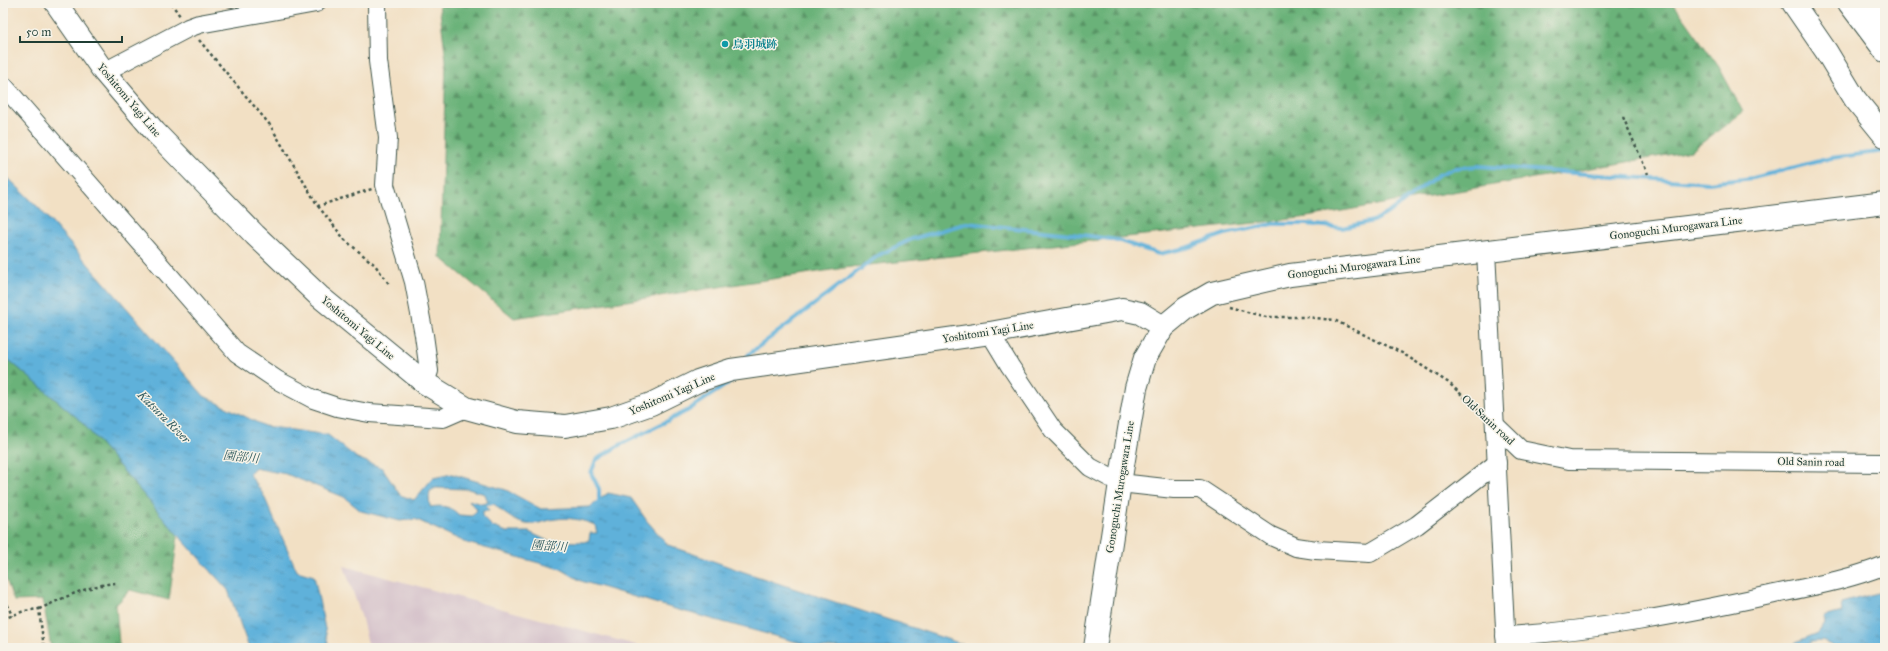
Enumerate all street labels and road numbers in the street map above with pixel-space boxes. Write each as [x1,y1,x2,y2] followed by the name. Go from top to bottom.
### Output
[94,61,164,140] street label: Yoshitomi Yagi Line
[1609,213,1744,243] street label: Gonoguchi Murogawara Line
[1287,252,1422,282] street label: Gonoguchi Murogawara Line
[319,293,398,363] street label: Yoshitomi Yagi Line
[941,318,1035,346] street label: Yoshitomi Yagi Line
[627,370,717,418] street label: Yoshitomi Yagi Line
[1459,392,1517,448] street label: Old Sanin road
[1103,420,1137,554] street label: Gonoguchi Murogawara Line
[1777,455,1845,469] street label: Old Sanin road

